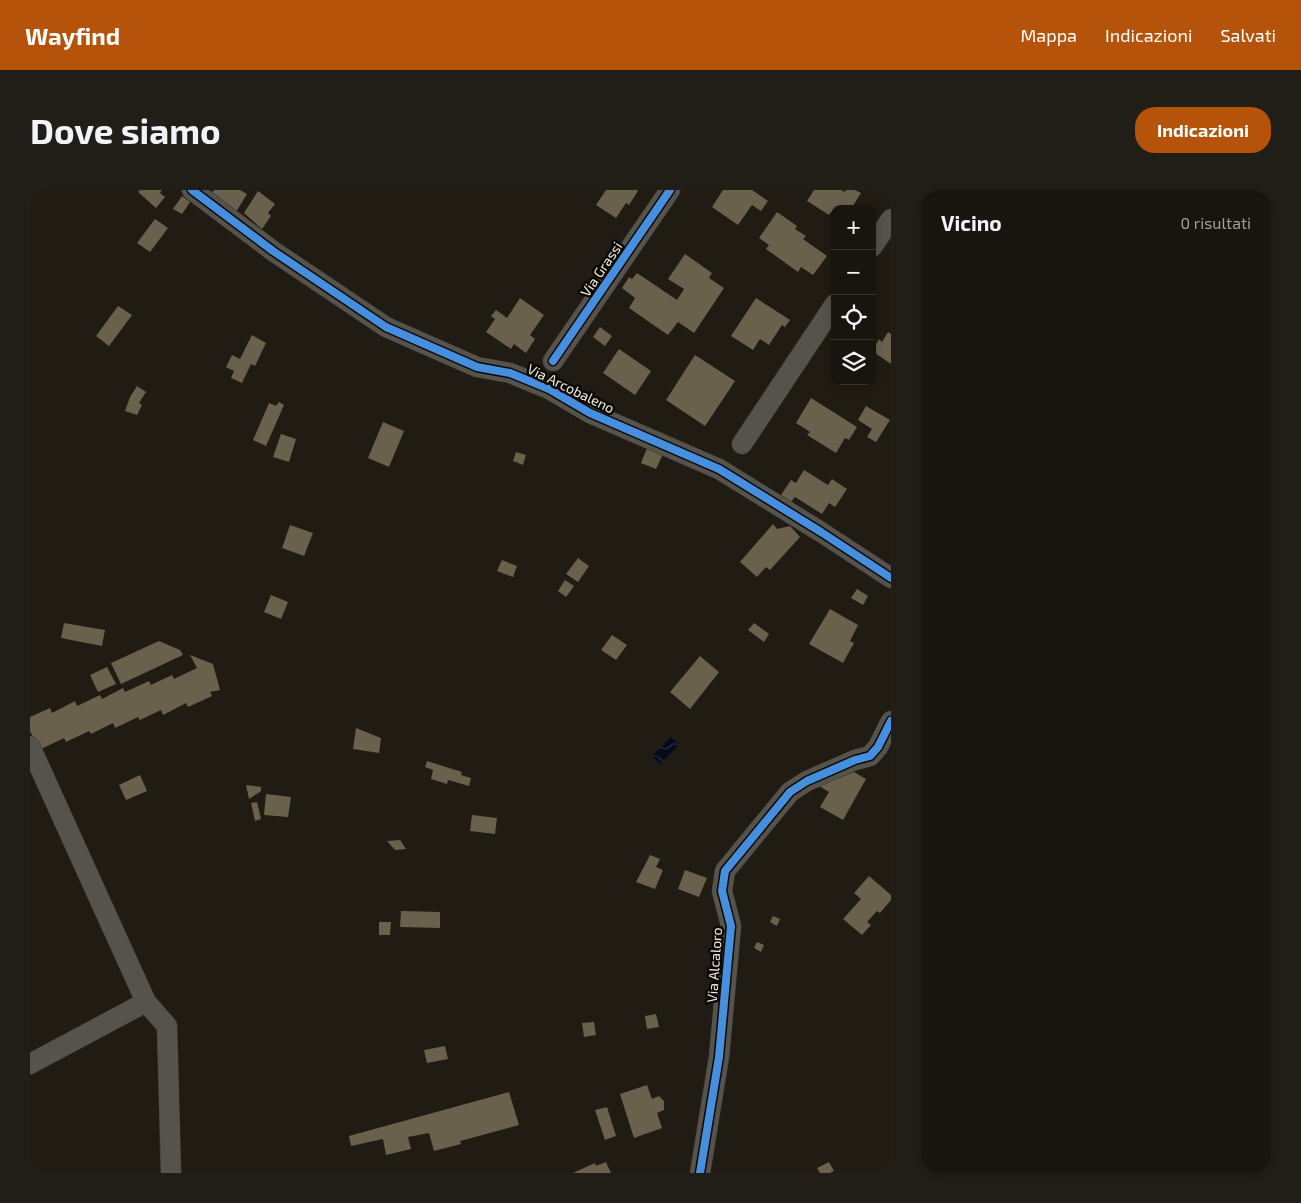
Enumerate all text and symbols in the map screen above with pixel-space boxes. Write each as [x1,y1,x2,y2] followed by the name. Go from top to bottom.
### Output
[25,21,120,50] text: Wayfind
[1021,24,1077,46] text: Mappa
[1105,24,1192,46] text: Indicazioni
[1220,24,1276,46] text: Salvati
[1135,107,1271,153] button: Indicazioni
[30,109,221,151] text: Dove siamo
[831,205,876,385] map controls
[831,205,876,250] button: +
[941,210,1002,235] text: Vicino
[1181,213,1251,232] text: 0 risultati
[576,238,626,300] street label: Via Grassi
[831,250,876,295] button: −
[831,295,876,340] button: locate
[831,340,876,385] button: layers
[525,360,617,416] street label: Via Arcobaleno
[703,927,725,1003] street label: Via Alcaloro

